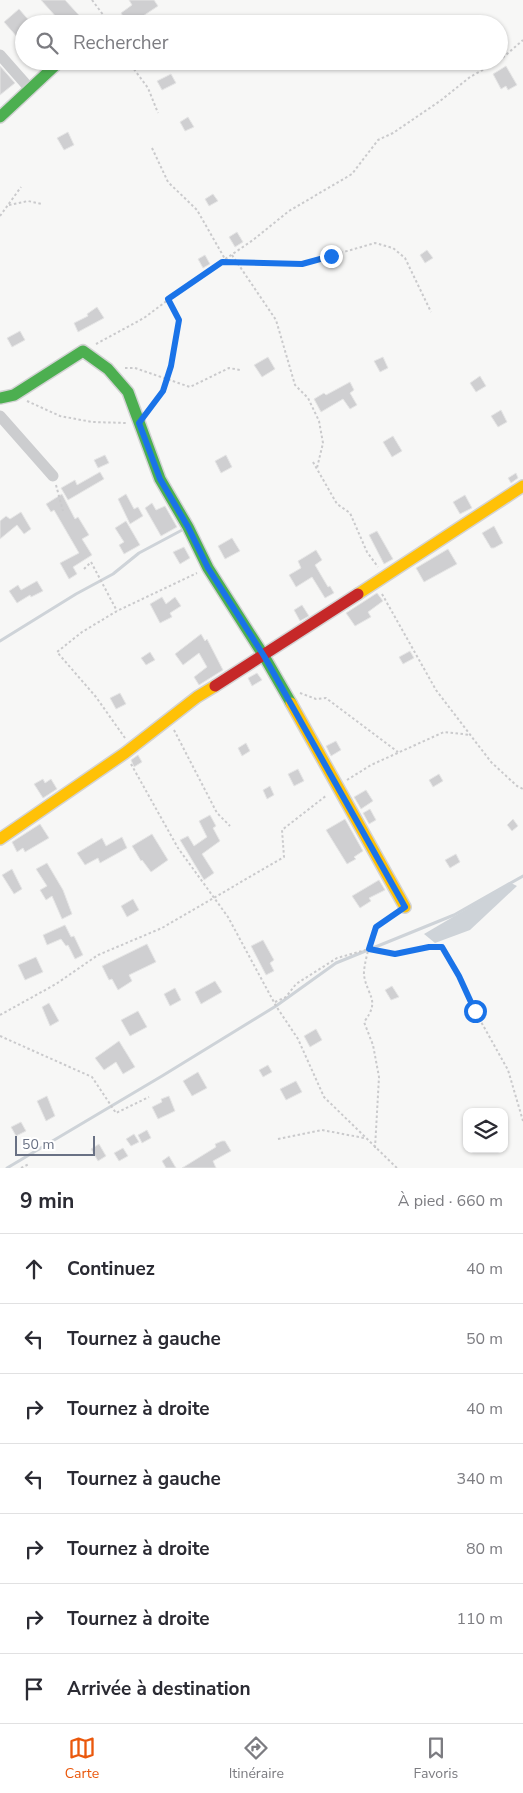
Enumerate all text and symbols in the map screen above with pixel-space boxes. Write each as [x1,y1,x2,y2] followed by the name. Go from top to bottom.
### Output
[15,15,508,70] search box
[33,29,61,57] icon: search
[73,30,168,56] text: Rechercher
[320,245,343,268] route end
[464,1000,487,1023] route start
[463,1108,508,1153] map controls
[463,1108,508,1153] button: layers
[15,1133,95,1156] scale bar
[22,1135,54,1154] text: 50 m
[20,1187,74,1215] text: 9 min
[398,1190,503,1212] text: À pied · 660 m
[20,1255,48,1283] icon: ahead
[67,1256,155,1282] text: Continuez
[466,1258,503,1280] text: 40 m
[20,1325,48,1353] icon: left
[67,1326,221,1352] text: Tournez à gauche
[466,1328,503,1350] text: 50 m
[20,1395,48,1423] icon: right
[67,1396,210,1422] text: Tournez à droite
[466,1398,503,1420] text: 40 m
[20,1465,48,1493] icon: left
[67,1466,221,1492] text: Tournez à gauche
[456,1468,503,1490] text: 340 m
[20,1535,48,1563] icon: right
[67,1536,210,1562] text: Tournez à droite
[466,1538,503,1560] text: 80 m
[20,1605,48,1633] icon: right
[67,1606,210,1632] text: Tournez à droite
[456,1608,503,1630] text: 110 m
[20,1675,48,1703] icon: arrive
[67,1676,251,1702] text: Arrivée à destination
[65,1734,99,1783] tab: Carte
[229,1734,284,1783] tab: Itinéraire
[414,1734,458,1783] tab: Favoris

